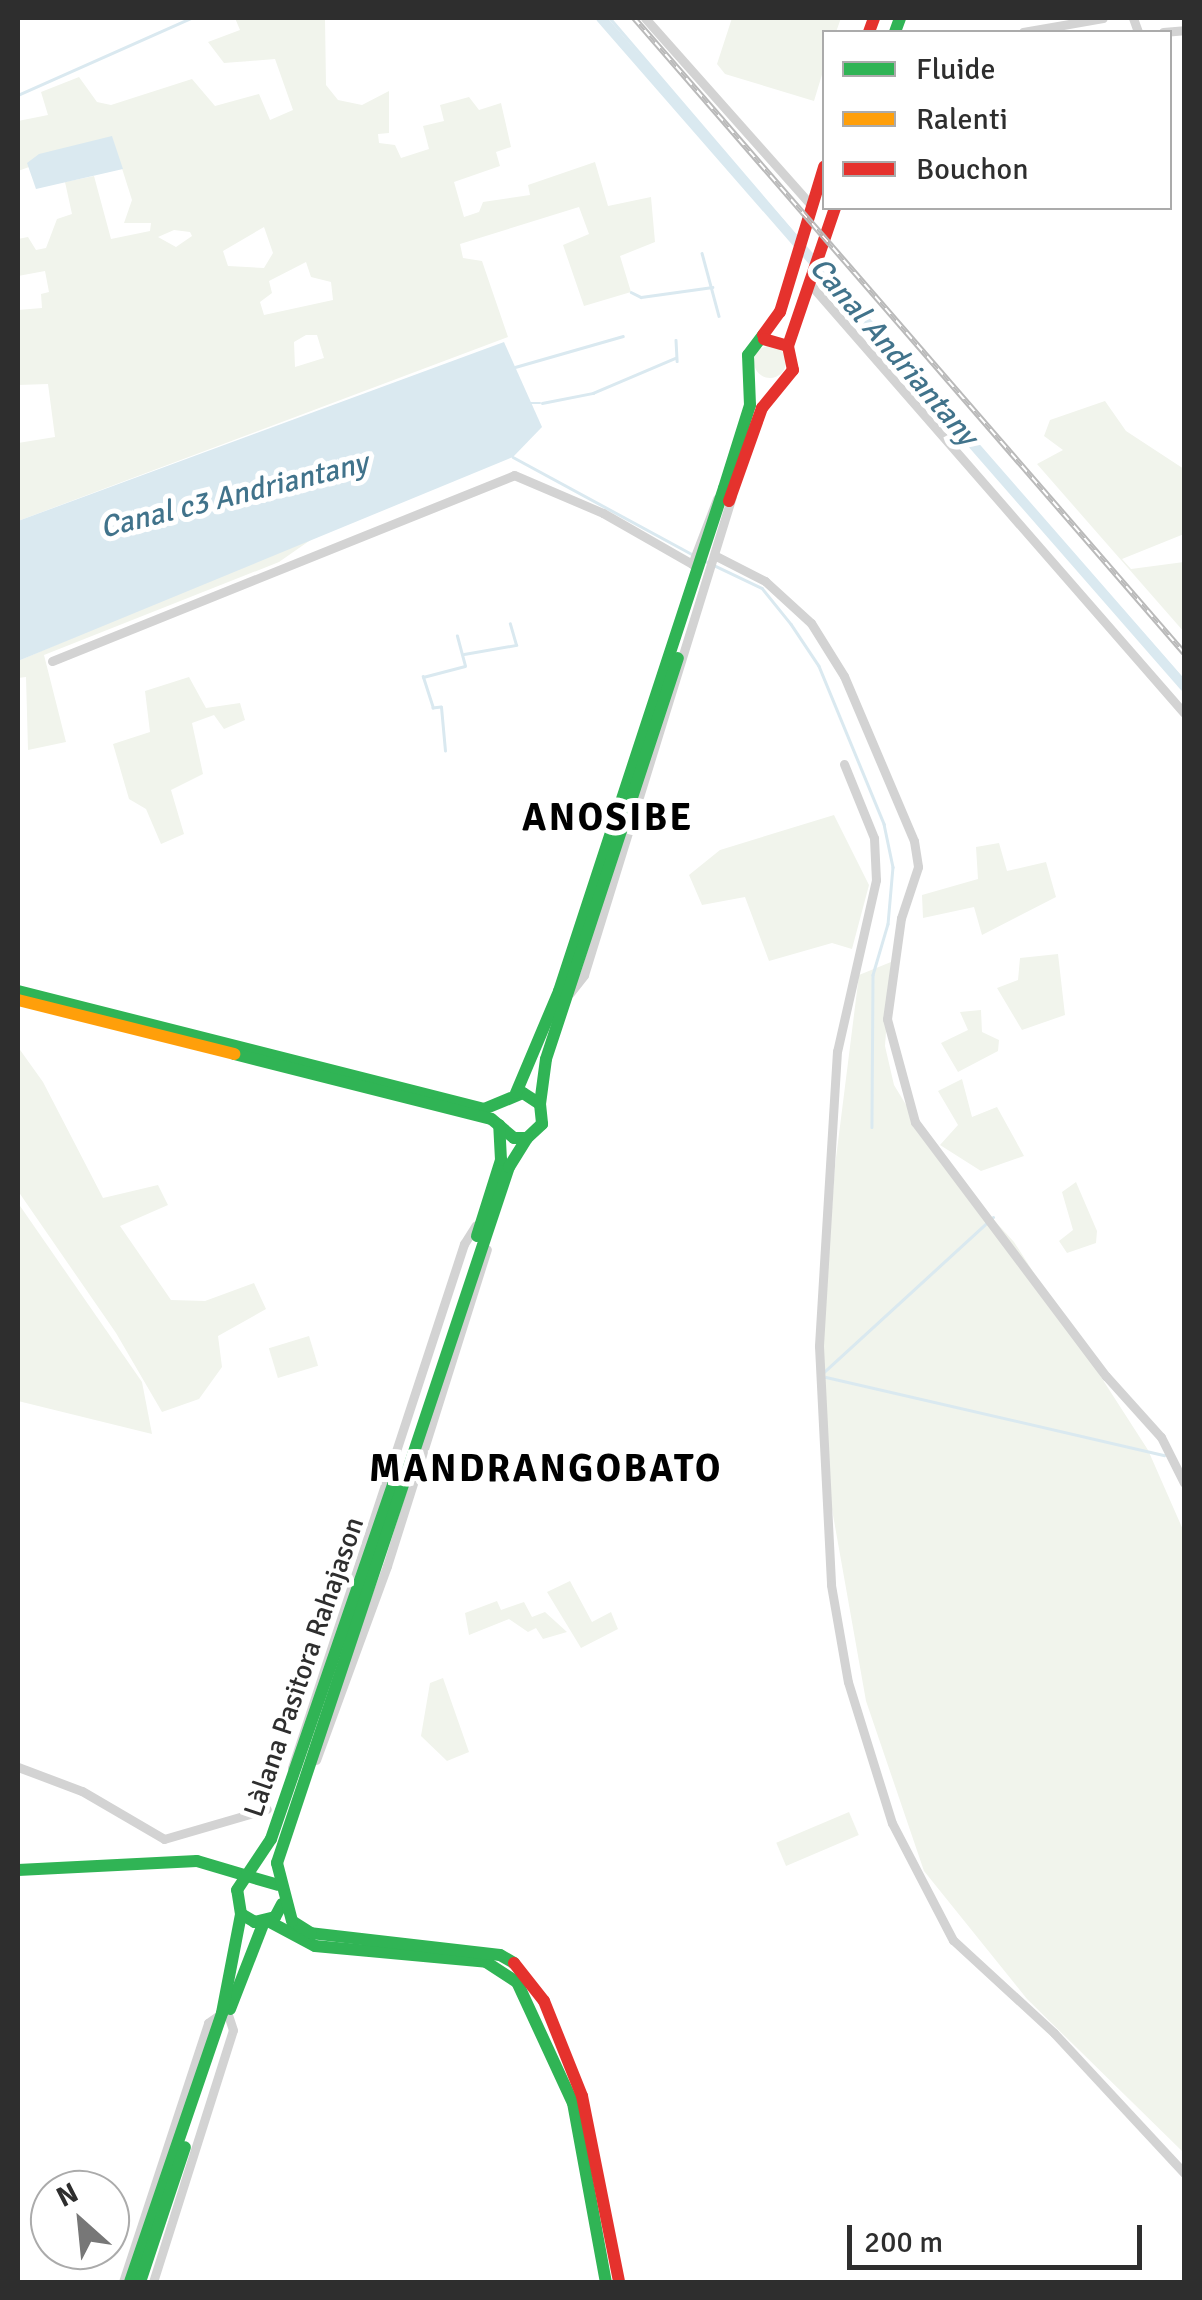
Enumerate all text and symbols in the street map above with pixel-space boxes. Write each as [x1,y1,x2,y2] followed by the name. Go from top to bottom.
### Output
[822,30,1172,210] legend
[916,51,995,88] text: Fluide
[916,101,1008,138] text: Ralenti
[916,151,1029,188] text: Bouchon
[801,251,985,453] water label: Canal Andriantany
[96,445,372,547] water label: Canal c3 Andriantany
[522,795,694,841] district label: ANOSIBE
[369,1446,723,1492] district label: MANDRANGOBATO
[237,1513,371,1821] street label: Làlana Pasitora Rahajason
[30,2170,130,2270] north arrow
[51,2175,84,2215] text: N
[852,2205,1147,2267] scale bar
[864,2224,943,2261] text: 200 m

